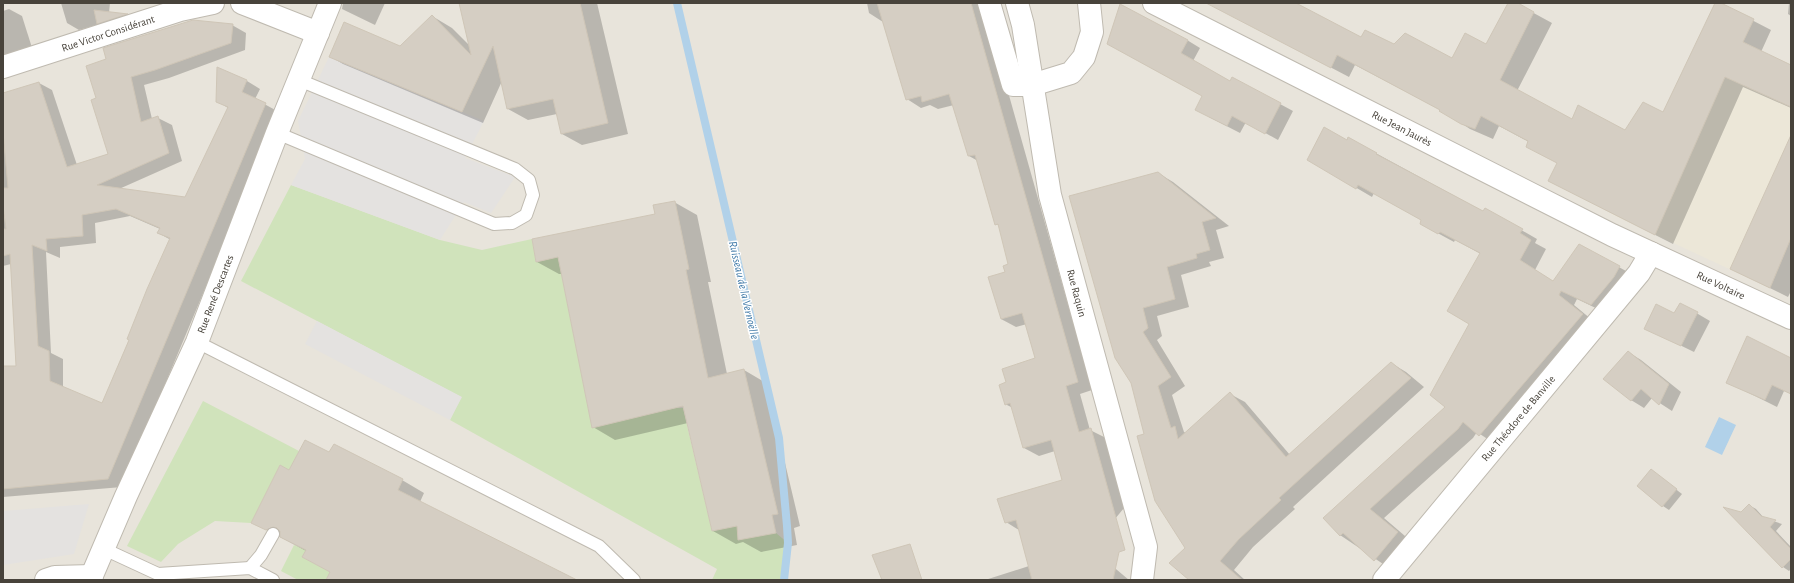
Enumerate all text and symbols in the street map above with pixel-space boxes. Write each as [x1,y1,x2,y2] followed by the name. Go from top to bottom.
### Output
[60,13,156,54] street label: Rue Victor Considérant
[1370,109,1433,148] street label: Rue Jean Jaurès
[727,240,761,341] water label: Ruisseau de la Vernoëlle
[195,253,235,335] street label: Rue René Descartes
[1065,268,1088,318] street label: Rue Raquin
[1695,269,1747,301] street label: Rue Voltaire
[1479,373,1557,463] street label: Rue Théodore de Banville

